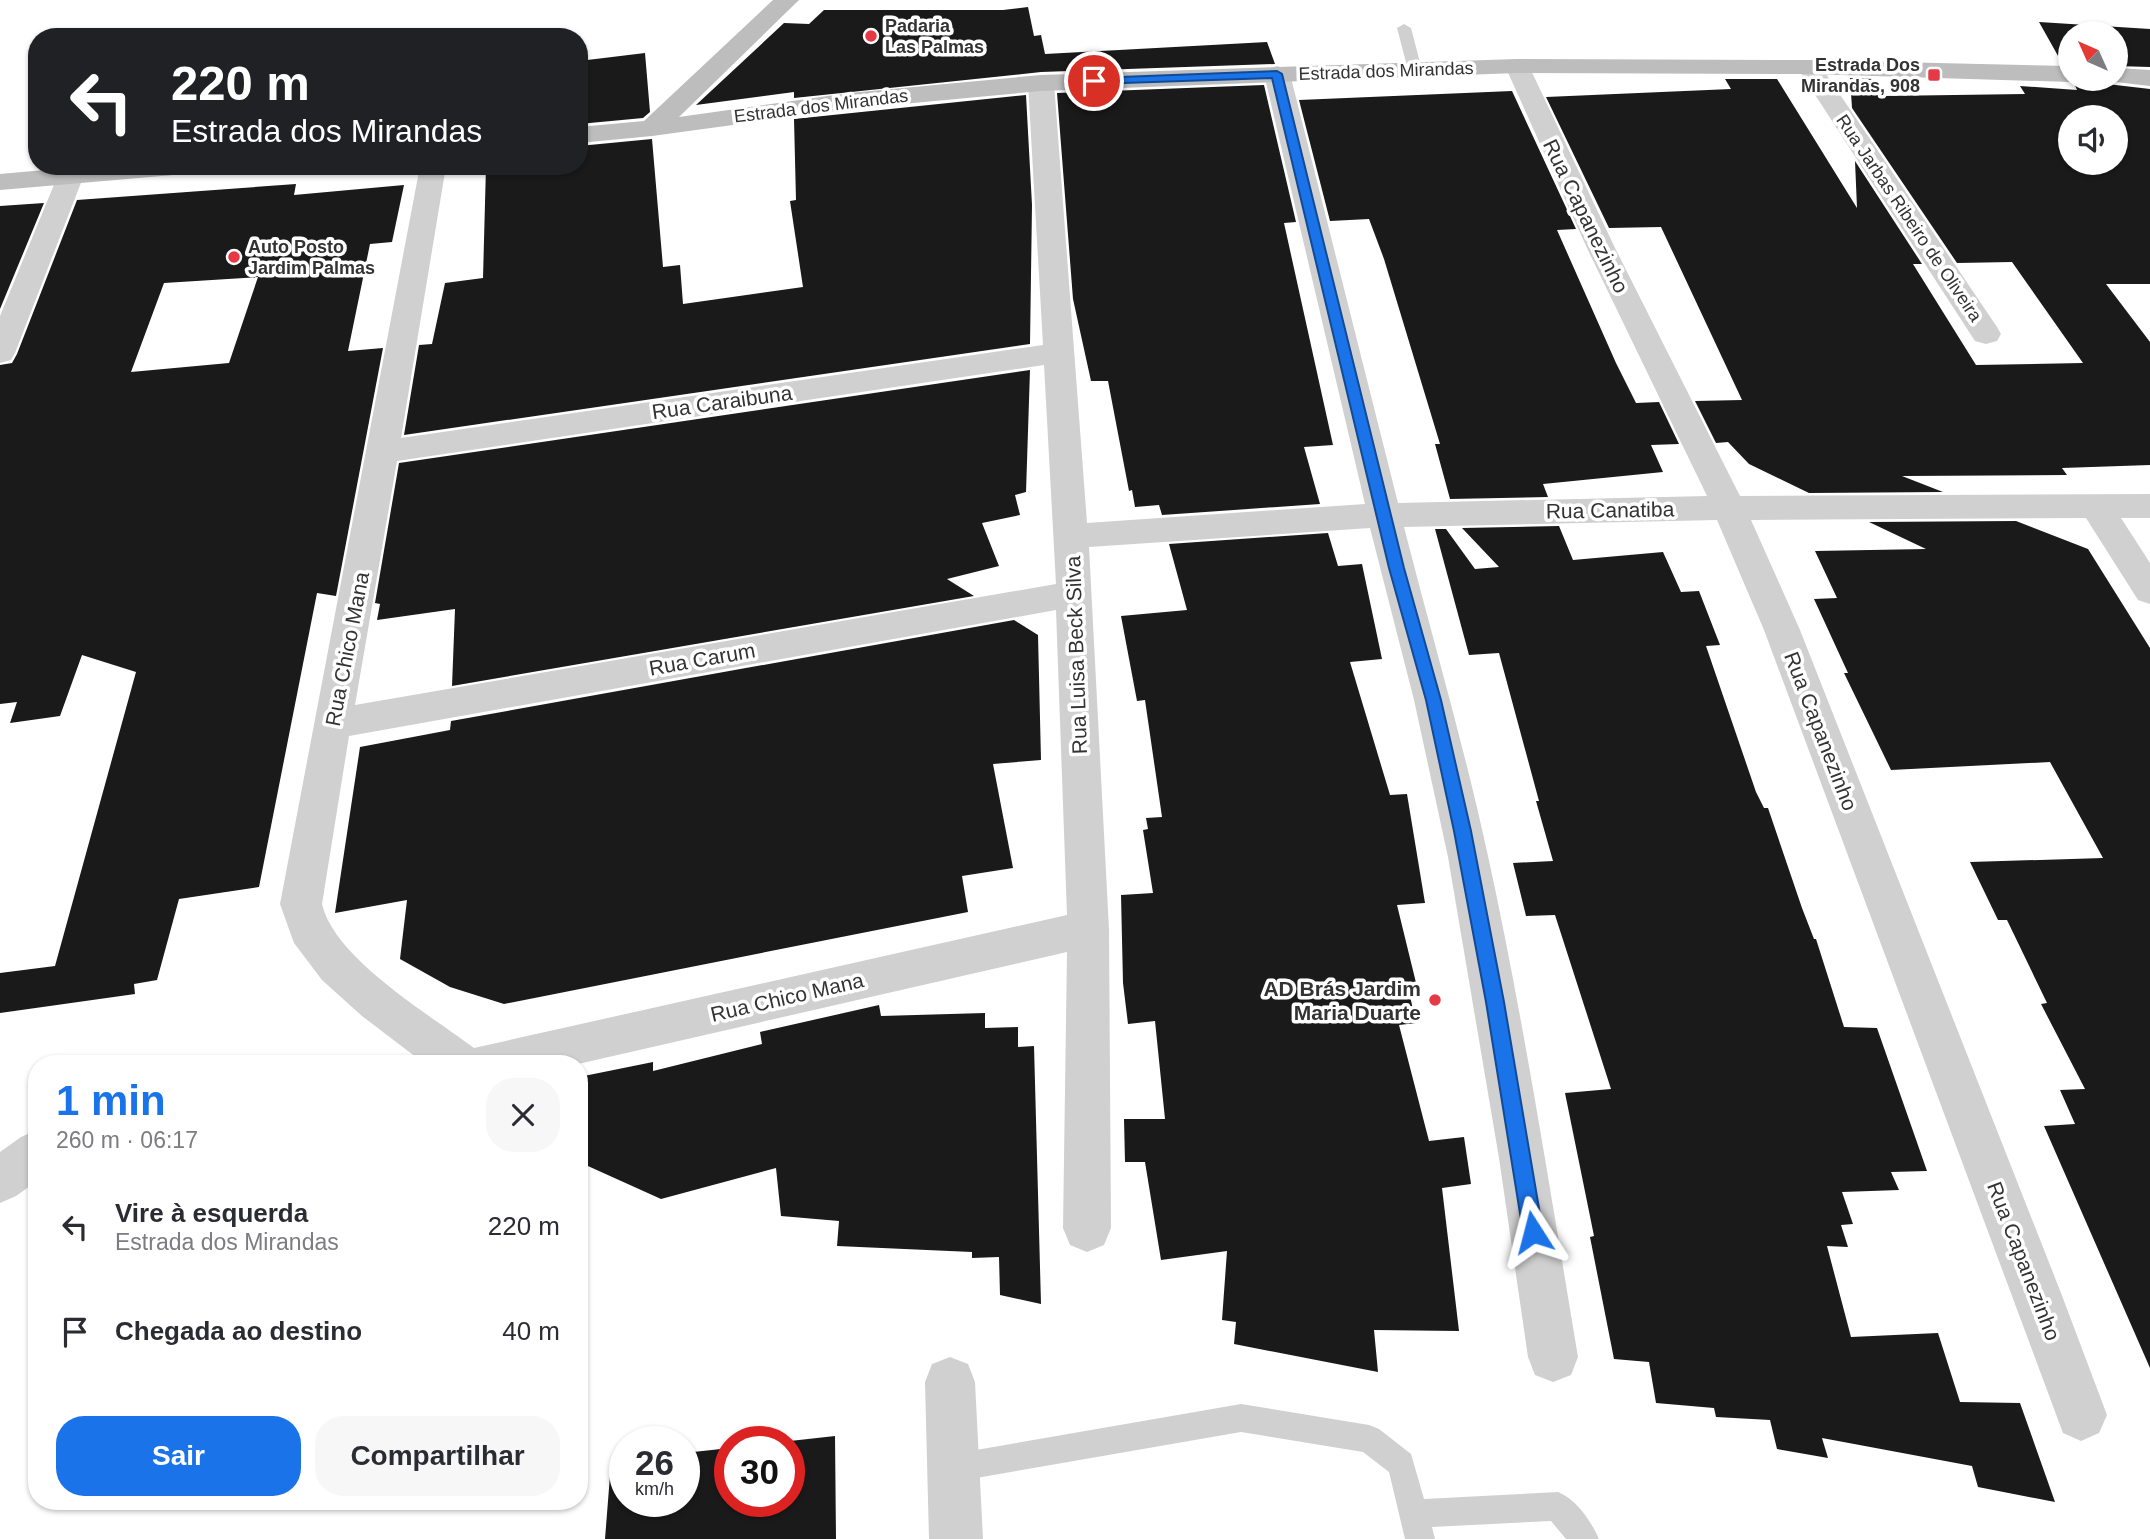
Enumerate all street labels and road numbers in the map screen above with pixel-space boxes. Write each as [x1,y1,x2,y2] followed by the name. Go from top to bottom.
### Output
[1298,58,1474,84] street label: Estrada dos Mirandas
[733,85,909,127] street label: Estrada dos Mirandas
[1832,111,1986,326] street label: Rua Jarbas Ribeiro de Oliveira
[1539,135,1633,297] street label: Rua Capanezinho
[650,381,794,423] street label: Rua Caraibuna
[1546,497,1675,523] street label: Rua Canatiba
[1061,555,1091,755] street label: Rua Luisa Beck Silva
[321,570,373,728] street label: Rua Chico Mana
[647,638,757,680] street label: Rua Carum
[1780,648,1862,814] street label: Rua Capanezinho
[708,968,866,1026] street label: Rua Chico Mana
[1983,1178,2065,1344] street label: Rua Capanezinho

